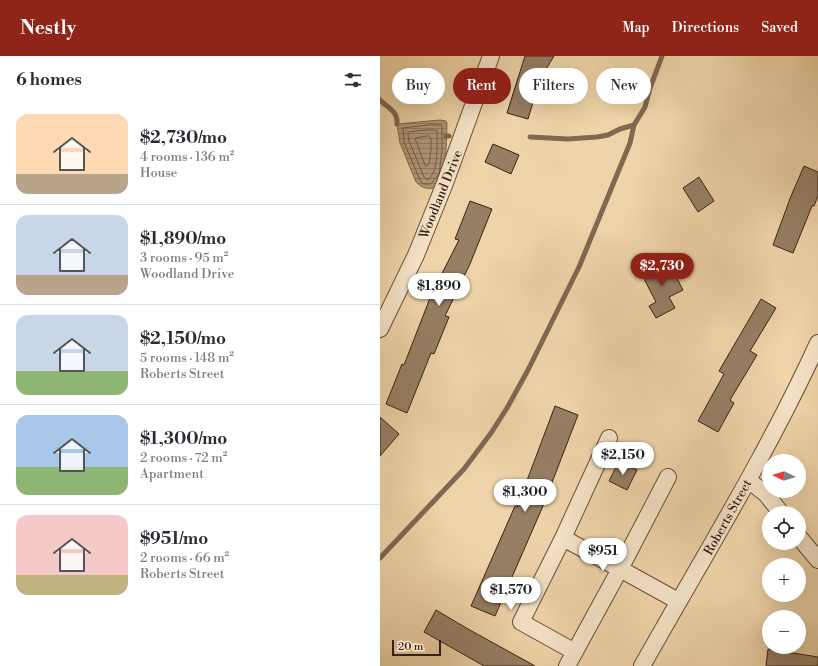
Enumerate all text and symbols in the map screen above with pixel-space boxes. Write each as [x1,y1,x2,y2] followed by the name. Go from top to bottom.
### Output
[20,16,76,40] text: Nestly
[622,19,650,37] text: Map
[672,19,739,37] text: Directions
[761,19,798,37] text: Saved
[392,68,445,104] chip: Buy
[453,68,511,104] chip: Rent
[519,68,588,104] chip: Filters
[596,68,651,104] chip: New
[16,69,82,91] text: 6 homes
[342,69,364,91] icon: filters
[140,127,227,149] text: $2,730/mo
[48,130,96,178] icon: home
[415,147,466,242] street label: Woodland Drive
[140,149,234,165] text: 4 rooms · 136 m²
[140,165,177,181] text: House
[140,228,226,250] text: $1,890/mo
[48,231,96,279] icon: home
[140,250,228,266] text: 3 rooms · 95 m²
[629,253,695,287] pin: $2,730
[640,258,684,274] text: $2,730
[140,266,234,282] text: Woodland Drive
[406,273,472,307] pin: $1,890
[417,278,461,294] text: $1,890
[140,328,226,350] text: $2,150/mo
[48,331,96,379] icon: home
[140,350,234,366] text: 5 rooms · 148 m²
[140,366,224,382] text: Roberts Street
[140,428,227,450] text: $1,300/mo
[48,431,96,479] icon: home
[590,442,656,476] pin: $2,150
[601,447,645,463] text: $2,150
[140,450,227,466] text: 2 rooms · 72 m²
[762,454,806,498] north arrow
[762,454,806,654] map controls
[140,466,204,482] text: Apartment
[700,476,756,558] street label: Roberts Street
[492,479,558,513] pin: $1,300
[503,484,547,500] text: $1,300
[762,506,806,550] button: locate
[140,528,208,550] text: $951/mo
[48,531,96,579] icon: home
[579,538,627,572] pin: $951
[588,543,618,559] text: $951
[140,550,229,566] text: 2 rooms · 66 m²
[762,558,806,602] button: +
[140,566,224,582] text: Roberts Street
[478,577,544,611] pin: $1,570
[490,582,532,598] text: $1,570
[762,610,806,654] button: −
[392,638,441,657] scale bar
[398,640,423,654] text: 20 m

